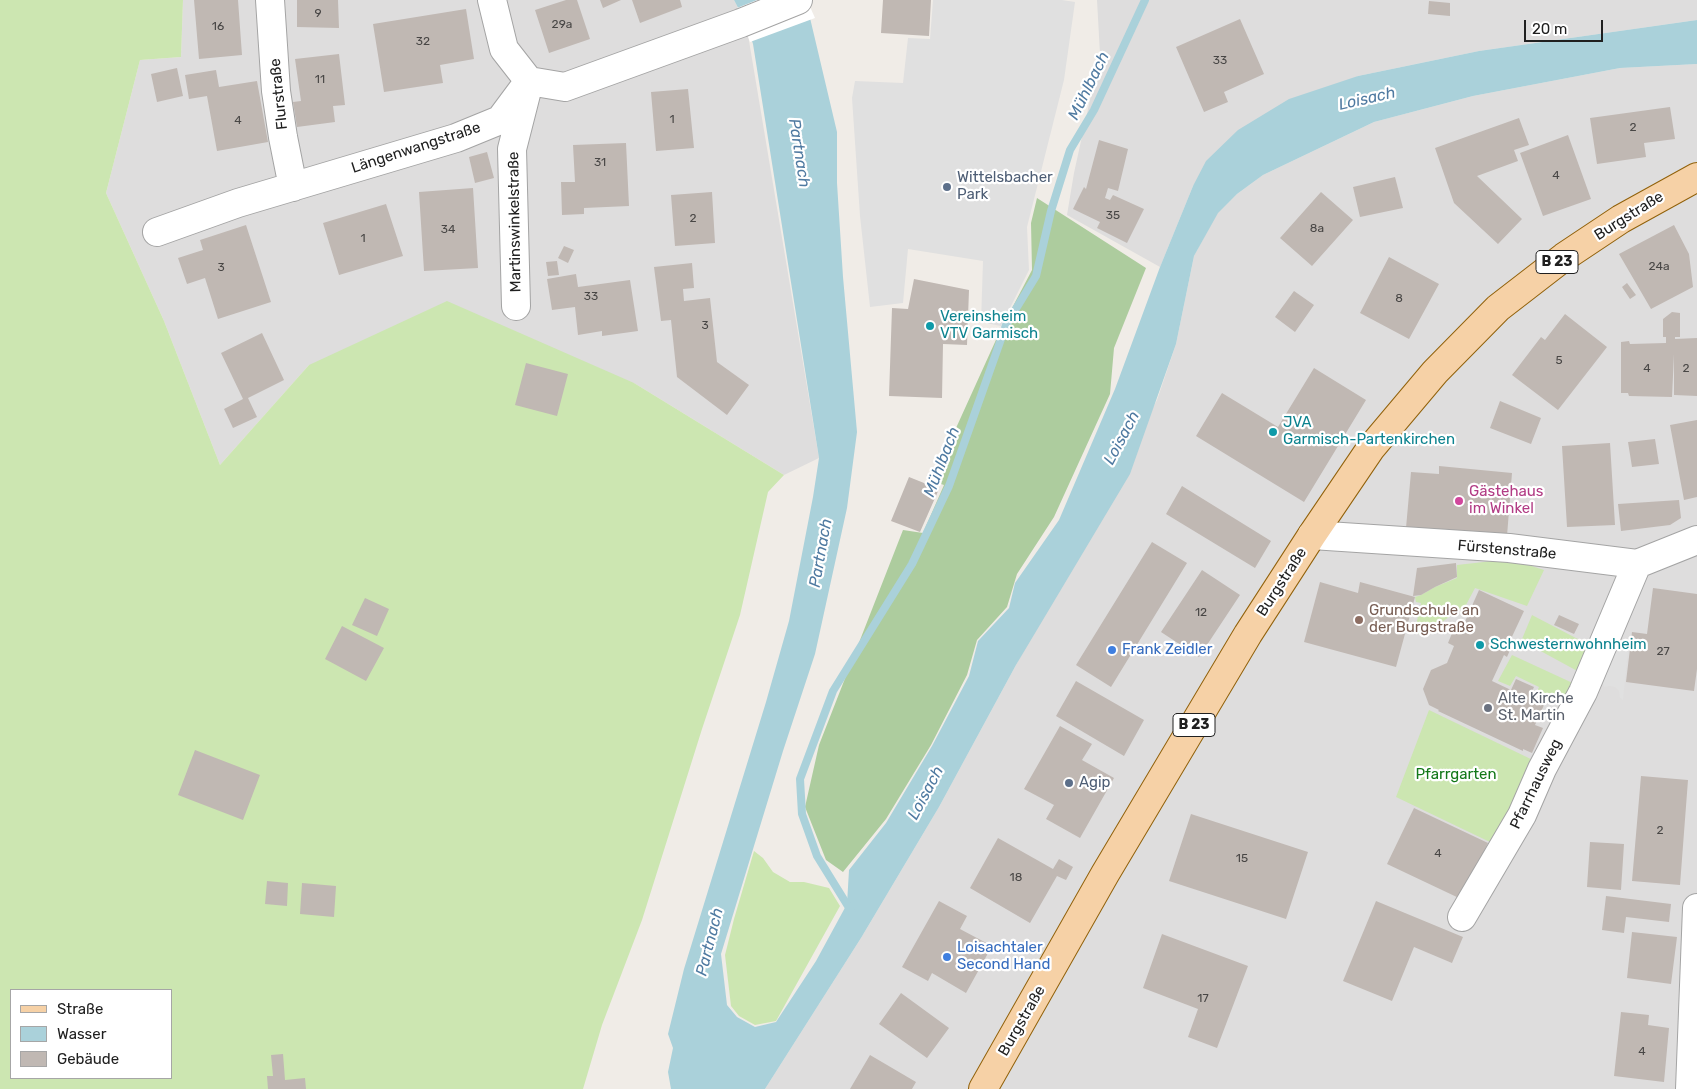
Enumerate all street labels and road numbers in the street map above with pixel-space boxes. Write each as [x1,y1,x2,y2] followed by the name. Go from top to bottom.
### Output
[266,57,292,131] street label: Flurstraße
[349,119,483,177] street label: Längenwangstraße
[505,152,525,292] street label: Martinswinkelstraße
[1591,188,1667,244] street label: Burgstraße
[1536,250,1578,274] road number: B 23
[1457,537,1557,563] street label: Fürstenstraße
[1253,544,1311,620] street label: Burgstraße
[1173,714,1215,736] road number: B 23
[1506,736,1566,832] street label: Pfarrhausweg
[995,983,1049,1059] street label: Burgstraße

